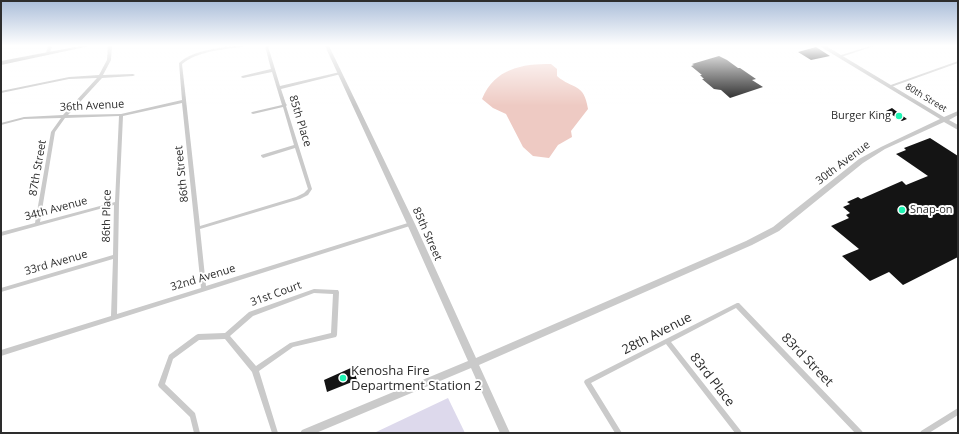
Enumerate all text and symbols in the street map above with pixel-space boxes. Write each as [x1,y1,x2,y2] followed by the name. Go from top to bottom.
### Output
[903,81,949,115] street label: 80th Street
[286,94,314,148] street label: 85th Place
[59,98,125,114] street label: 36th Avenue
[831,109,891,123] place label: Burger King
[894,111,904,121] marker: Burger King
[813,138,873,188] street label: 30th Avenue
[27,139,49,197] street label: 87th Street
[172,145,192,203] street label: 86th Street
[100,189,114,243] street label: 86th Place
[23,194,89,224] street label: 34th Avenue
[910,203,953,217] place label: Snap-on
[409,205,445,263] street label: 85th Street
[897,205,907,215] marker: Snap-on
[23,248,89,278] street label: 33rd Avenue
[169,262,237,294] street label: 32nd Avenue
[249,279,303,309] street label: 31st Court
[620,310,694,358] street label: 28th Avenue
[778,330,836,390] street label: 83rd Street
[686,350,738,410] street label: 83rd Place
[351,363,482,394] place label: Kenosha Fire Department Station 2
[338,373,348,383] marker: Kenosha Fire Department Station 2

